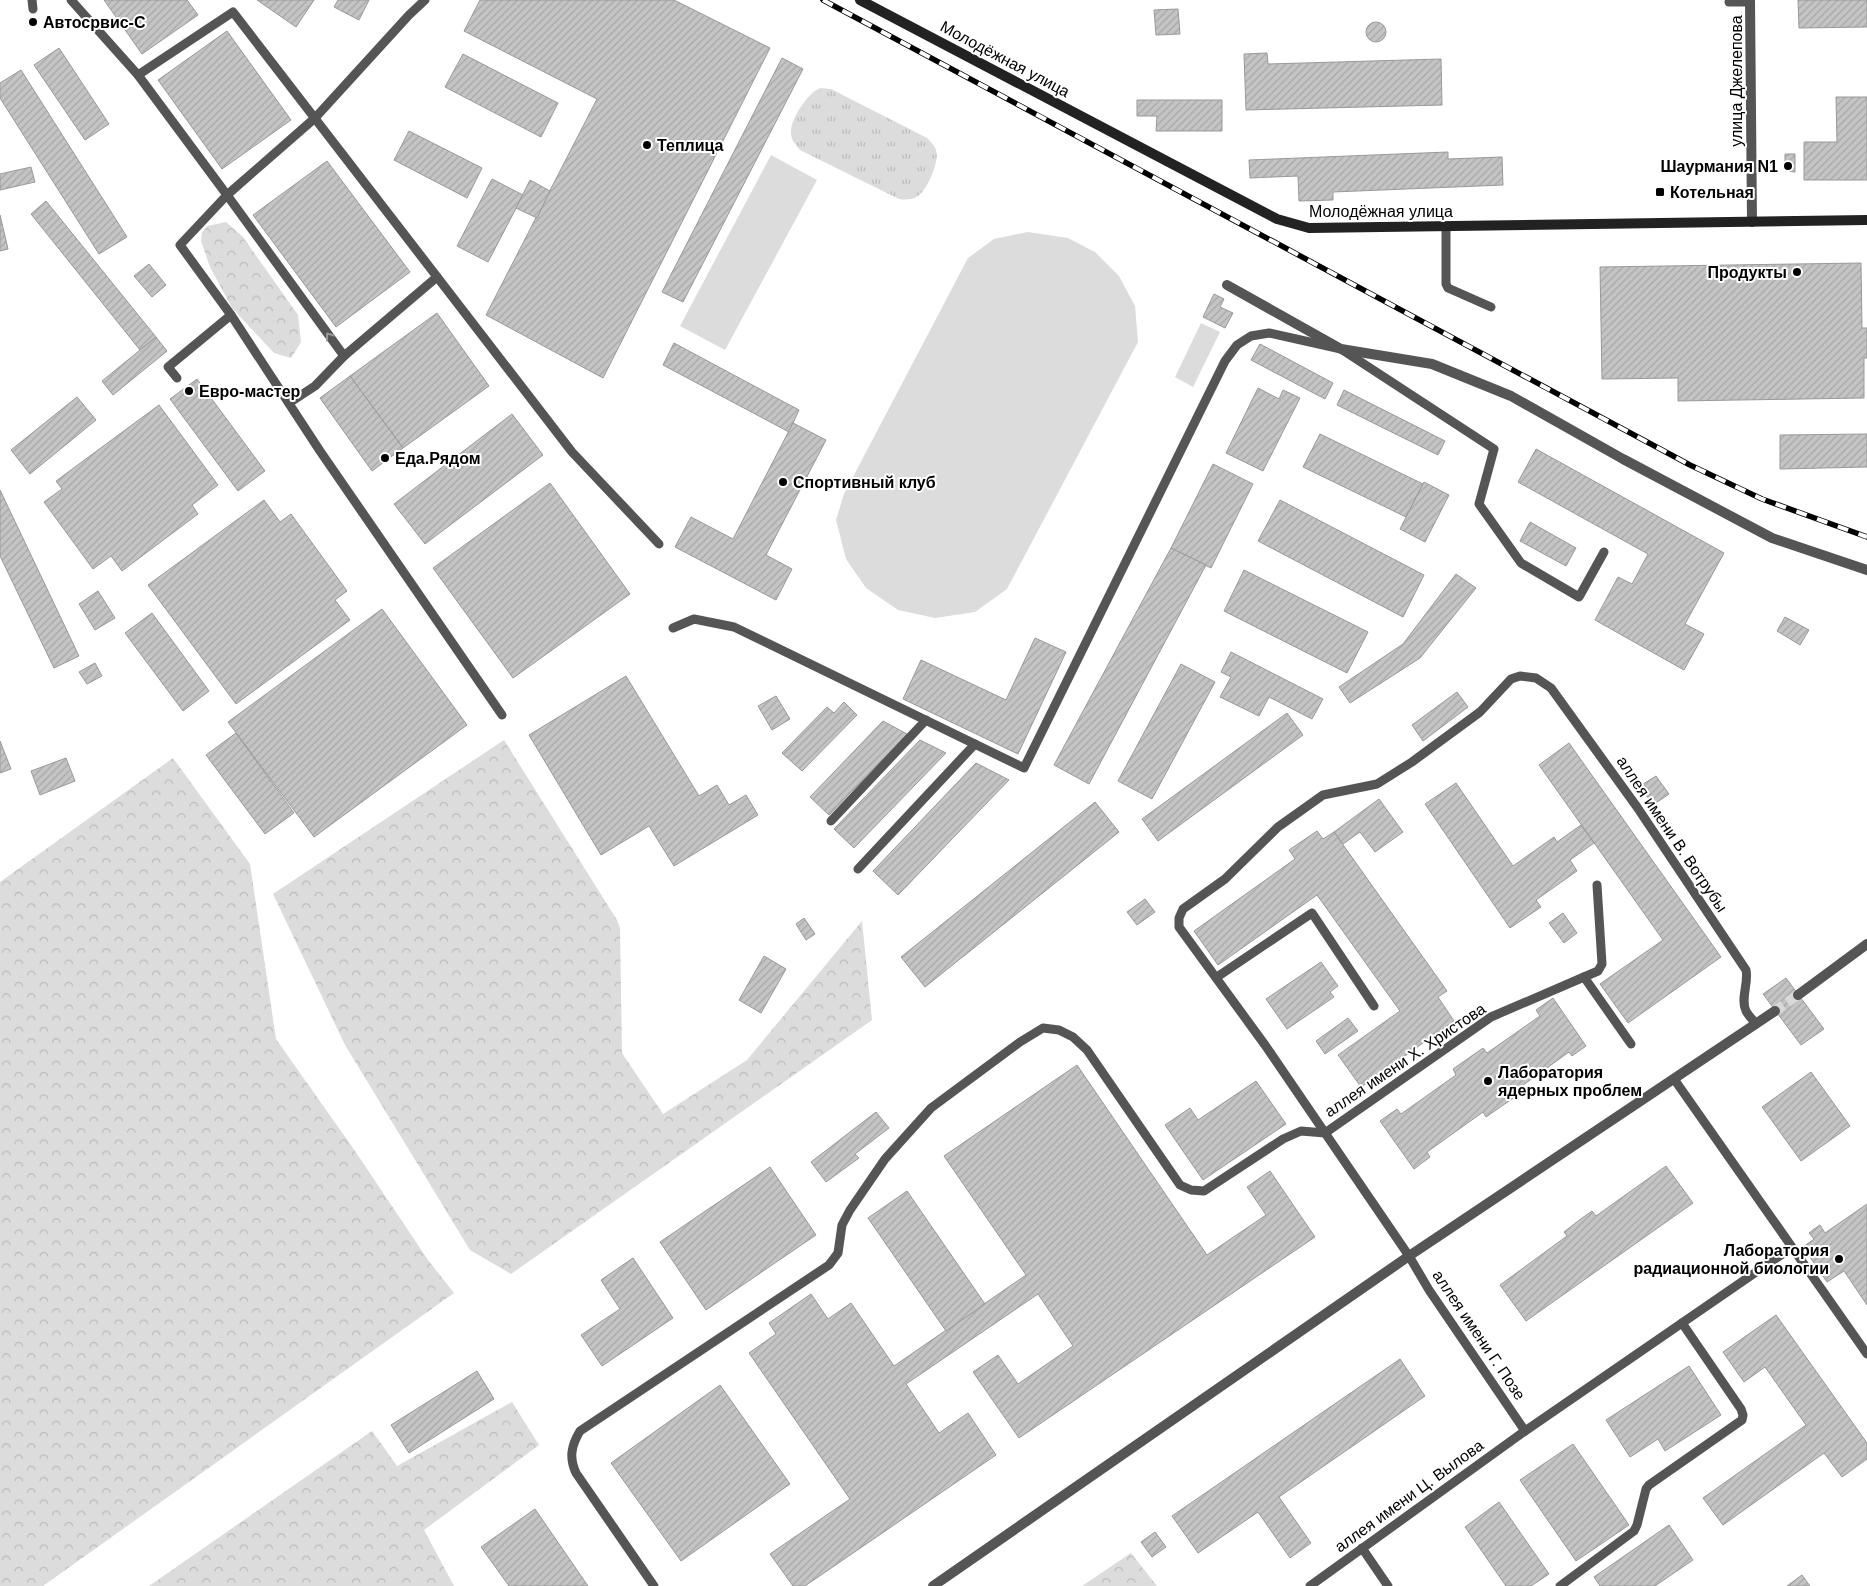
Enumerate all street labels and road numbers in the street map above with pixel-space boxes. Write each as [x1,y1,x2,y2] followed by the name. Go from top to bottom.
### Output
[1728,15,1745,147] street label: улица Джелепова
[937,18,1073,100] street label: Молодёжная улица
[1309,203,1453,220] street label: Молодёжная улица
[1613,753,1731,915] street label: аллея имени В. Вотрубы
[1322,1000,1489,1120] street label: аллея имени Х. Христова
[1429,1267,1529,1403] street label: аллея имени Г. Позе
[1332,1436,1487,1556] street label: аллея имени Ц. Вылова

